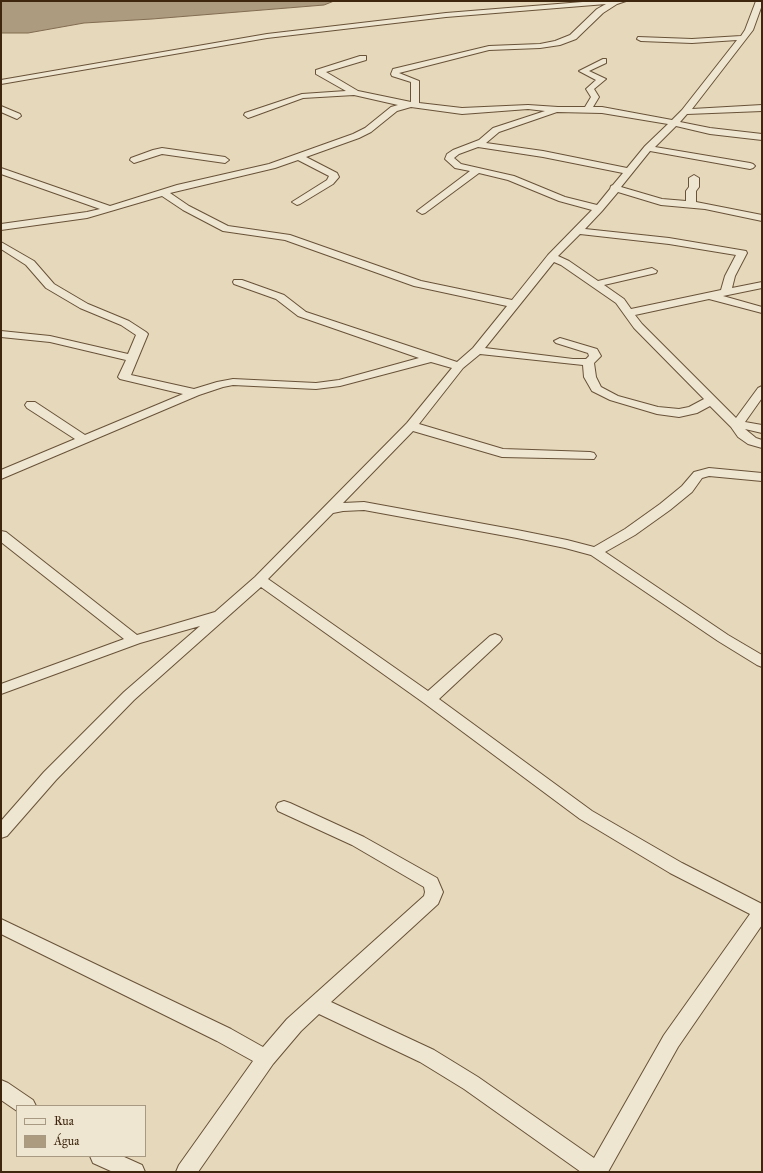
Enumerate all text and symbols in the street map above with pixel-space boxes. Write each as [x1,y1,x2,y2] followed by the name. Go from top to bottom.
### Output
[16,1105,146,1157] legend
[54,1114,74,1128] text: Rua
[54,1134,79,1148] text: Água

